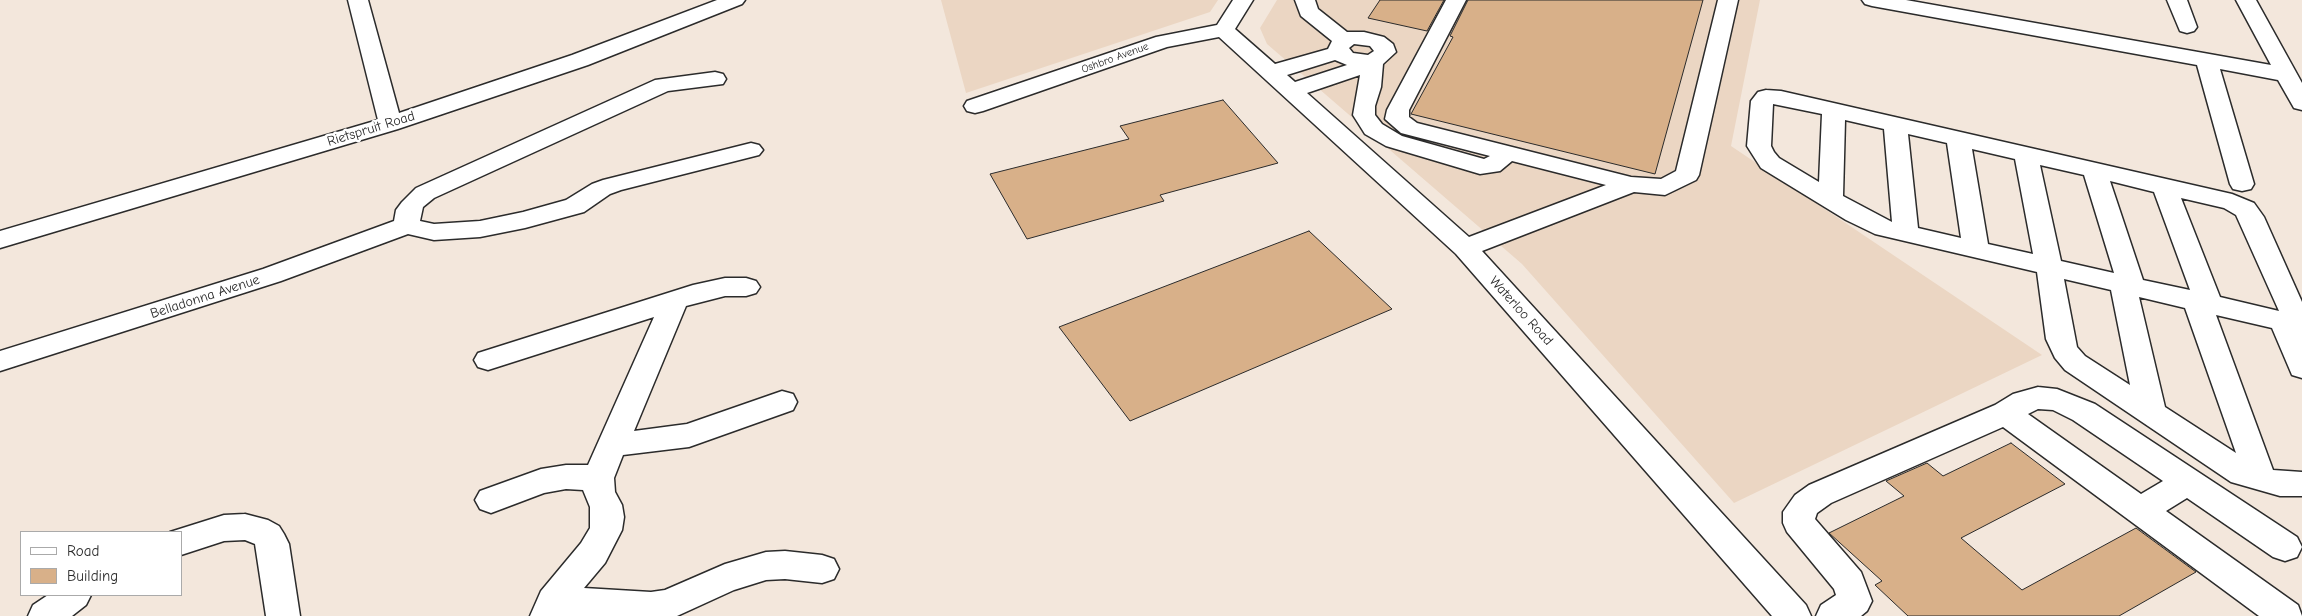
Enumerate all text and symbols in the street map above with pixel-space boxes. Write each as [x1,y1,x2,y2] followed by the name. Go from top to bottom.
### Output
[1080,40,1150,76] street label: Oshbro Avenue
[325,108,417,150] street label: Rietspruit Road
[148,271,262,323] street label: Belladonna Avenue
[1486,273,1556,349] street label: Waterloo Road
[20,531,182,596] legend
[67,542,99,560] text: Road
[67,567,118,585] text: Building

